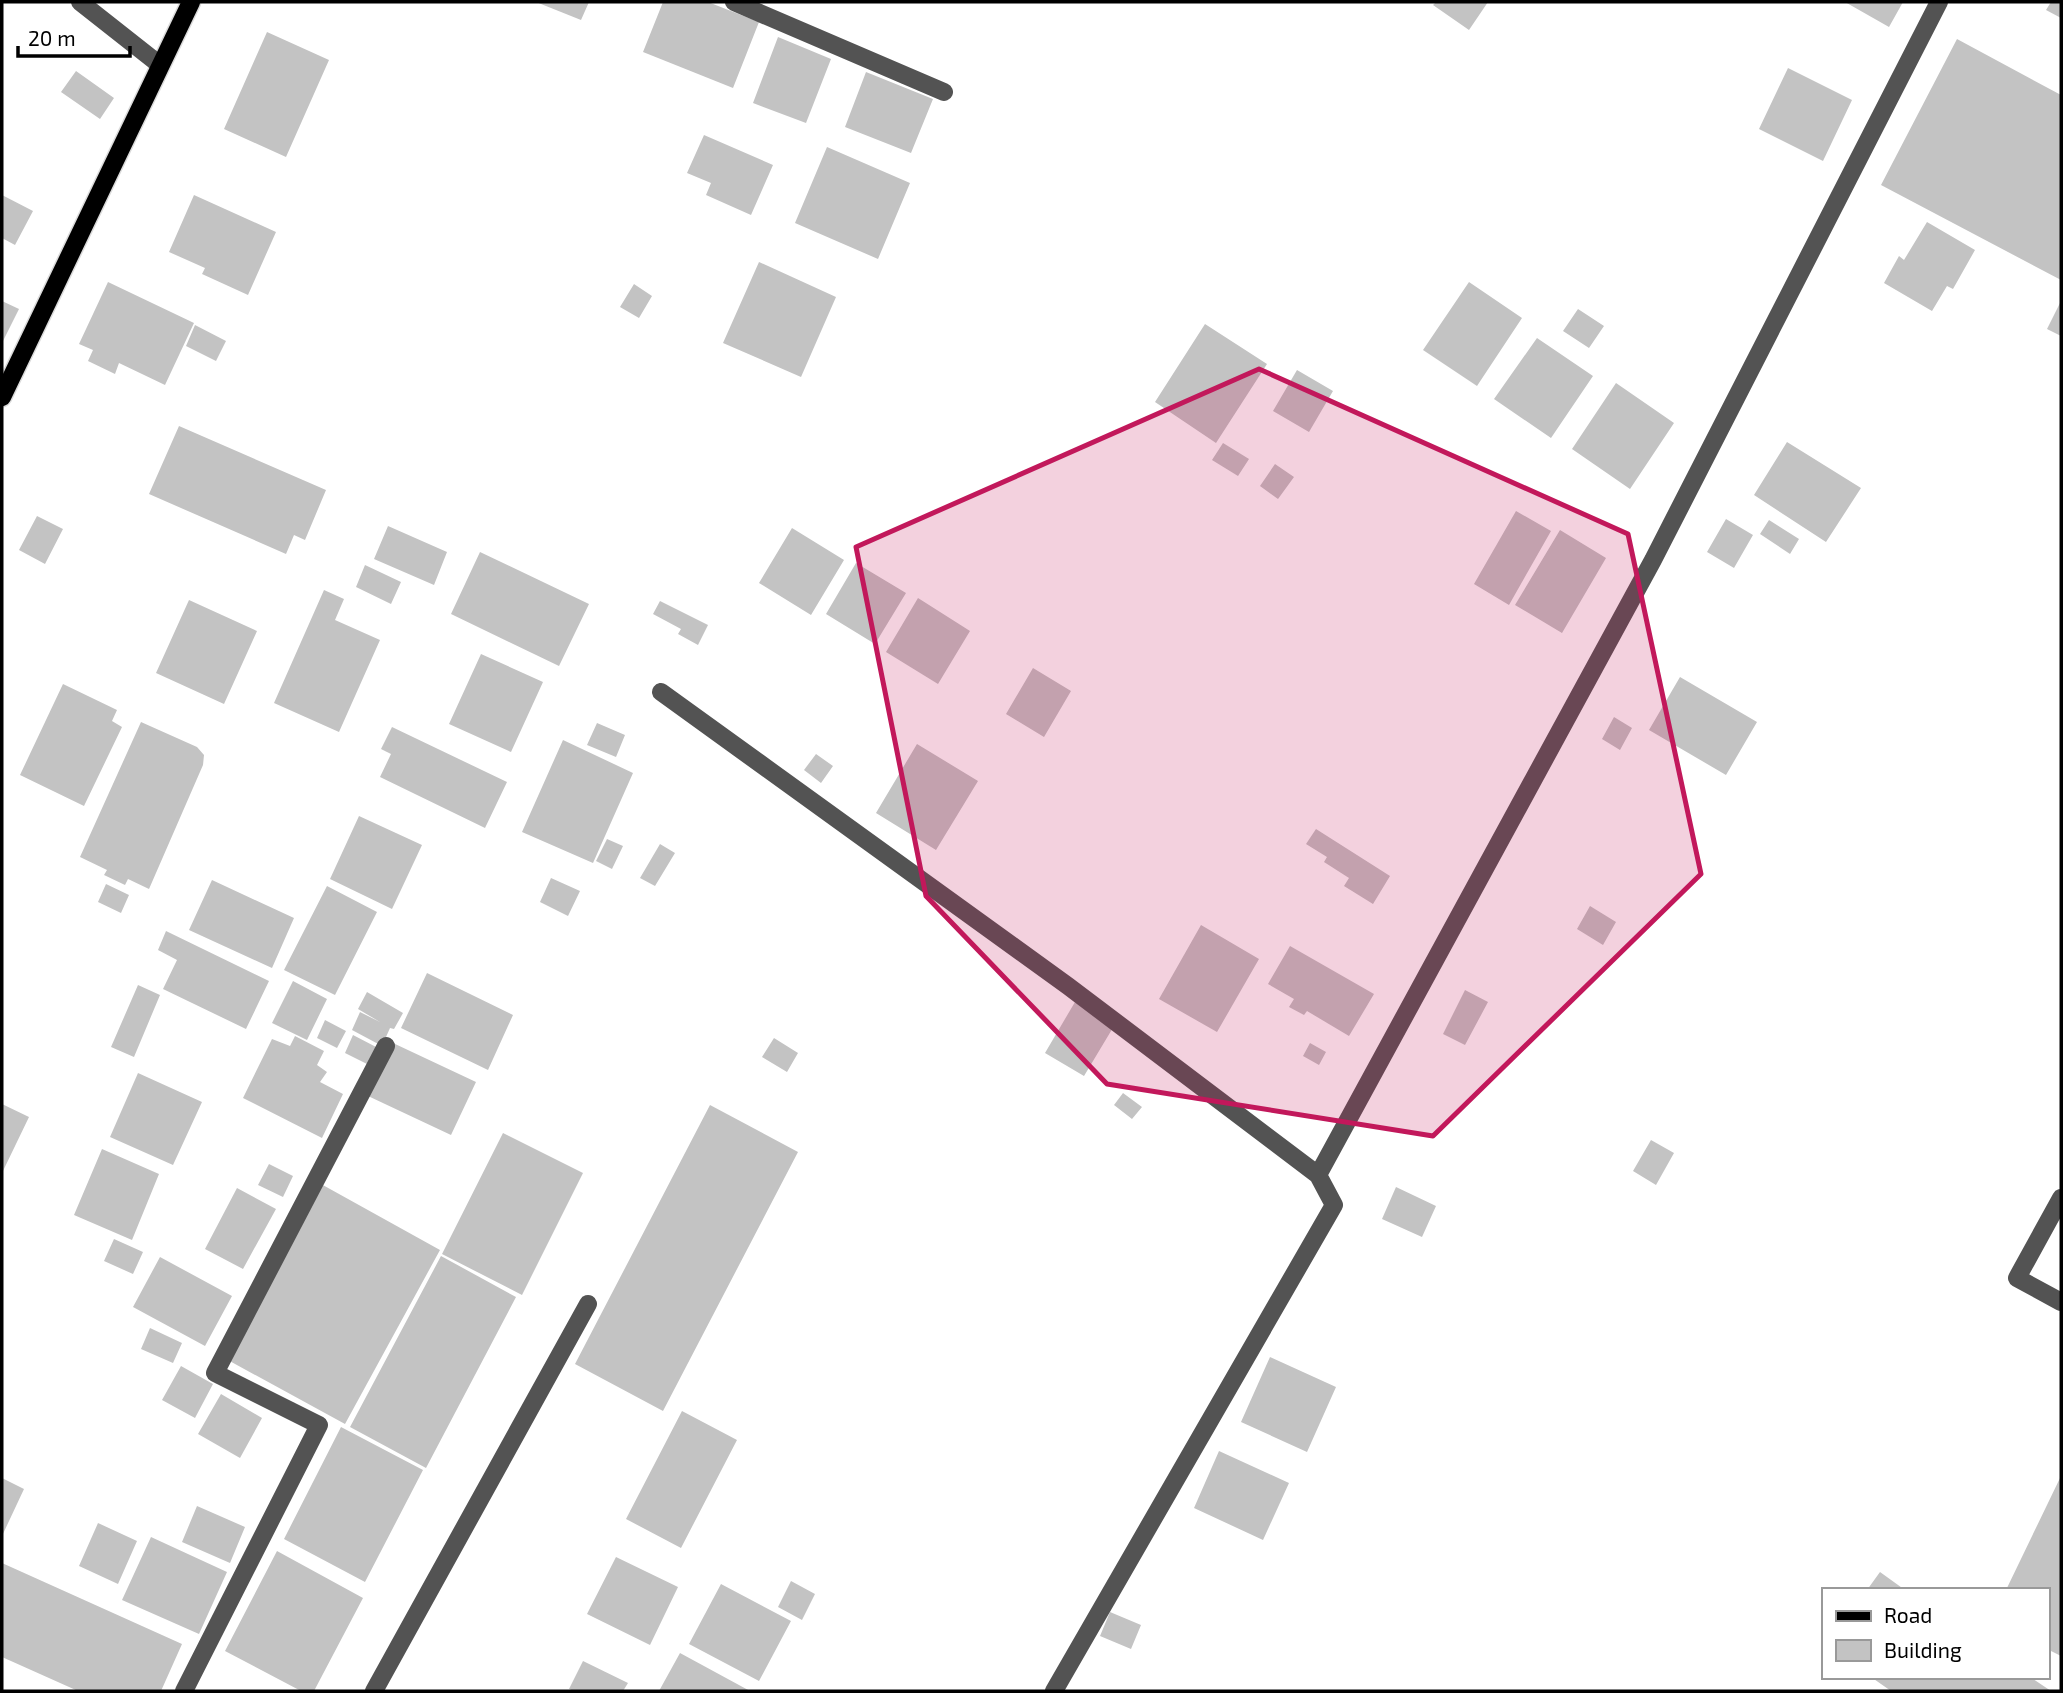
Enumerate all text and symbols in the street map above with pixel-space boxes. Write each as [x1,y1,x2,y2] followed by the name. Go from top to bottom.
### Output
[18,14,130,58] scale bar
[28,25,76,50] text: 20 m
[1822,1588,2049,1679] legend
[1884,1602,1932,1627] text: Road
[1884,1637,1962,1662] text: Building

